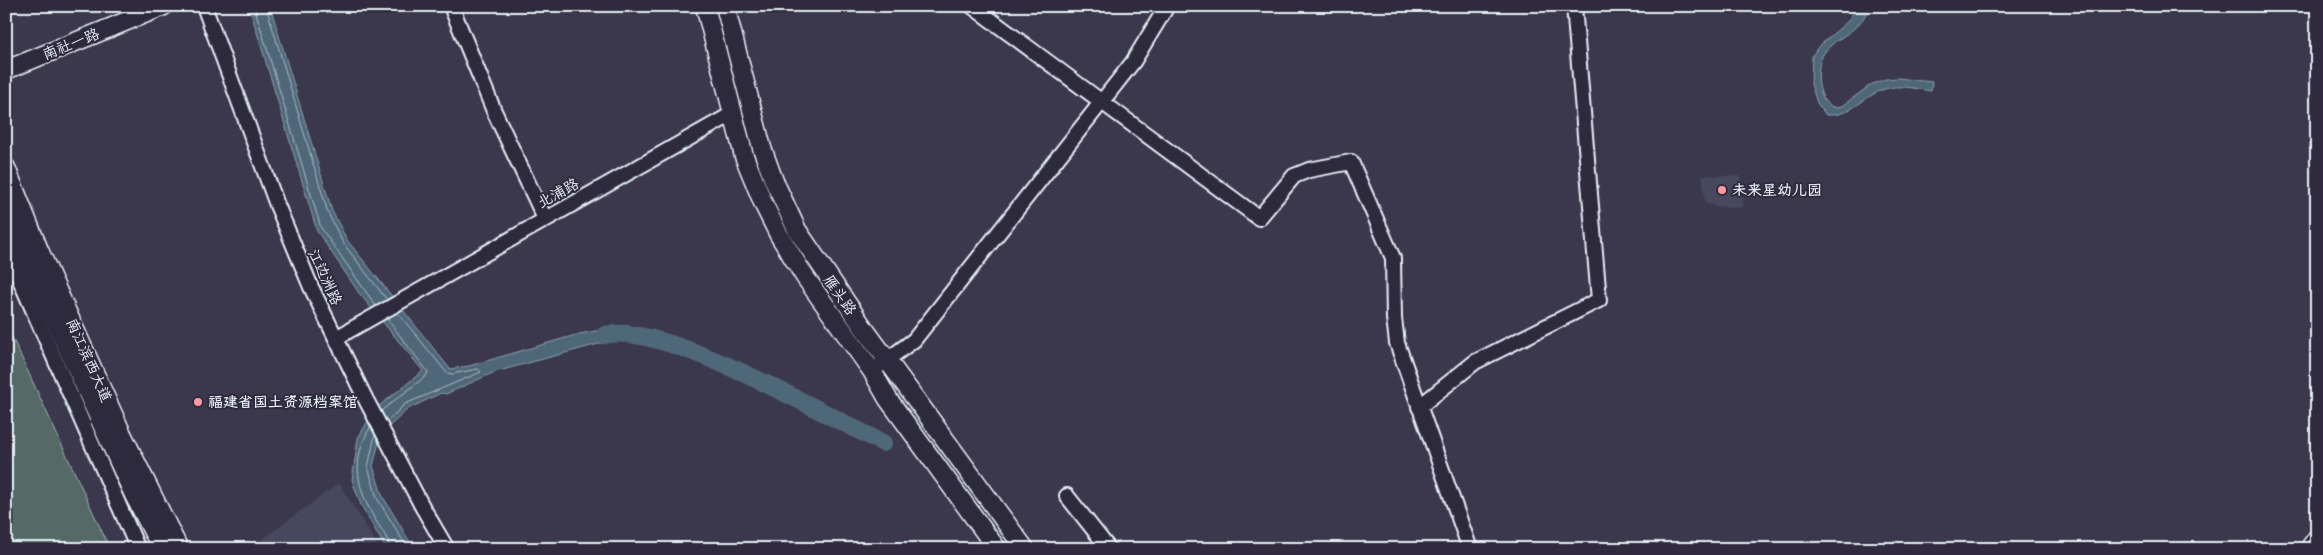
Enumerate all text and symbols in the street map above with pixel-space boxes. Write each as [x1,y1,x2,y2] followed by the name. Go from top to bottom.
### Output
[40,24,103,65] street label: 南社一路
[534,174,583,213] street label: 北浦路
[1732,181,1822,200] place label: 未来星幼儿园
[1716,184,1728,196] marker: 未来星幼儿园
[303,246,346,308] street label: 江边洲路
[819,271,860,319] street label: 雁头路
[62,315,116,405] street label: 南江滨西大道
[208,393,358,412] place label: 福建省国土资源档案馆
[192,396,204,408] marker: 福建省国土资源档案馆

